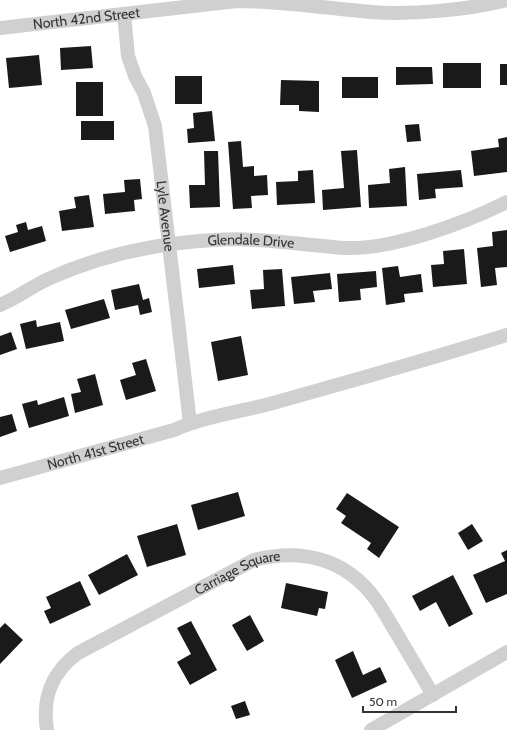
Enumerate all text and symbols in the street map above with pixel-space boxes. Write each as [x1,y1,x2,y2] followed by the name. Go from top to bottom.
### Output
[32,3,141,33] street label: North 42nd Street
[153,180,179,252] street label: Lyle Avenue
[207,230,295,252] street label: Glendale Drive
[45,430,146,474] street label: North 41st Street
[191,547,281,599] street label: Carriage Square
[363,688,456,714] scale bar
[369,694,397,709] text: 50 m

